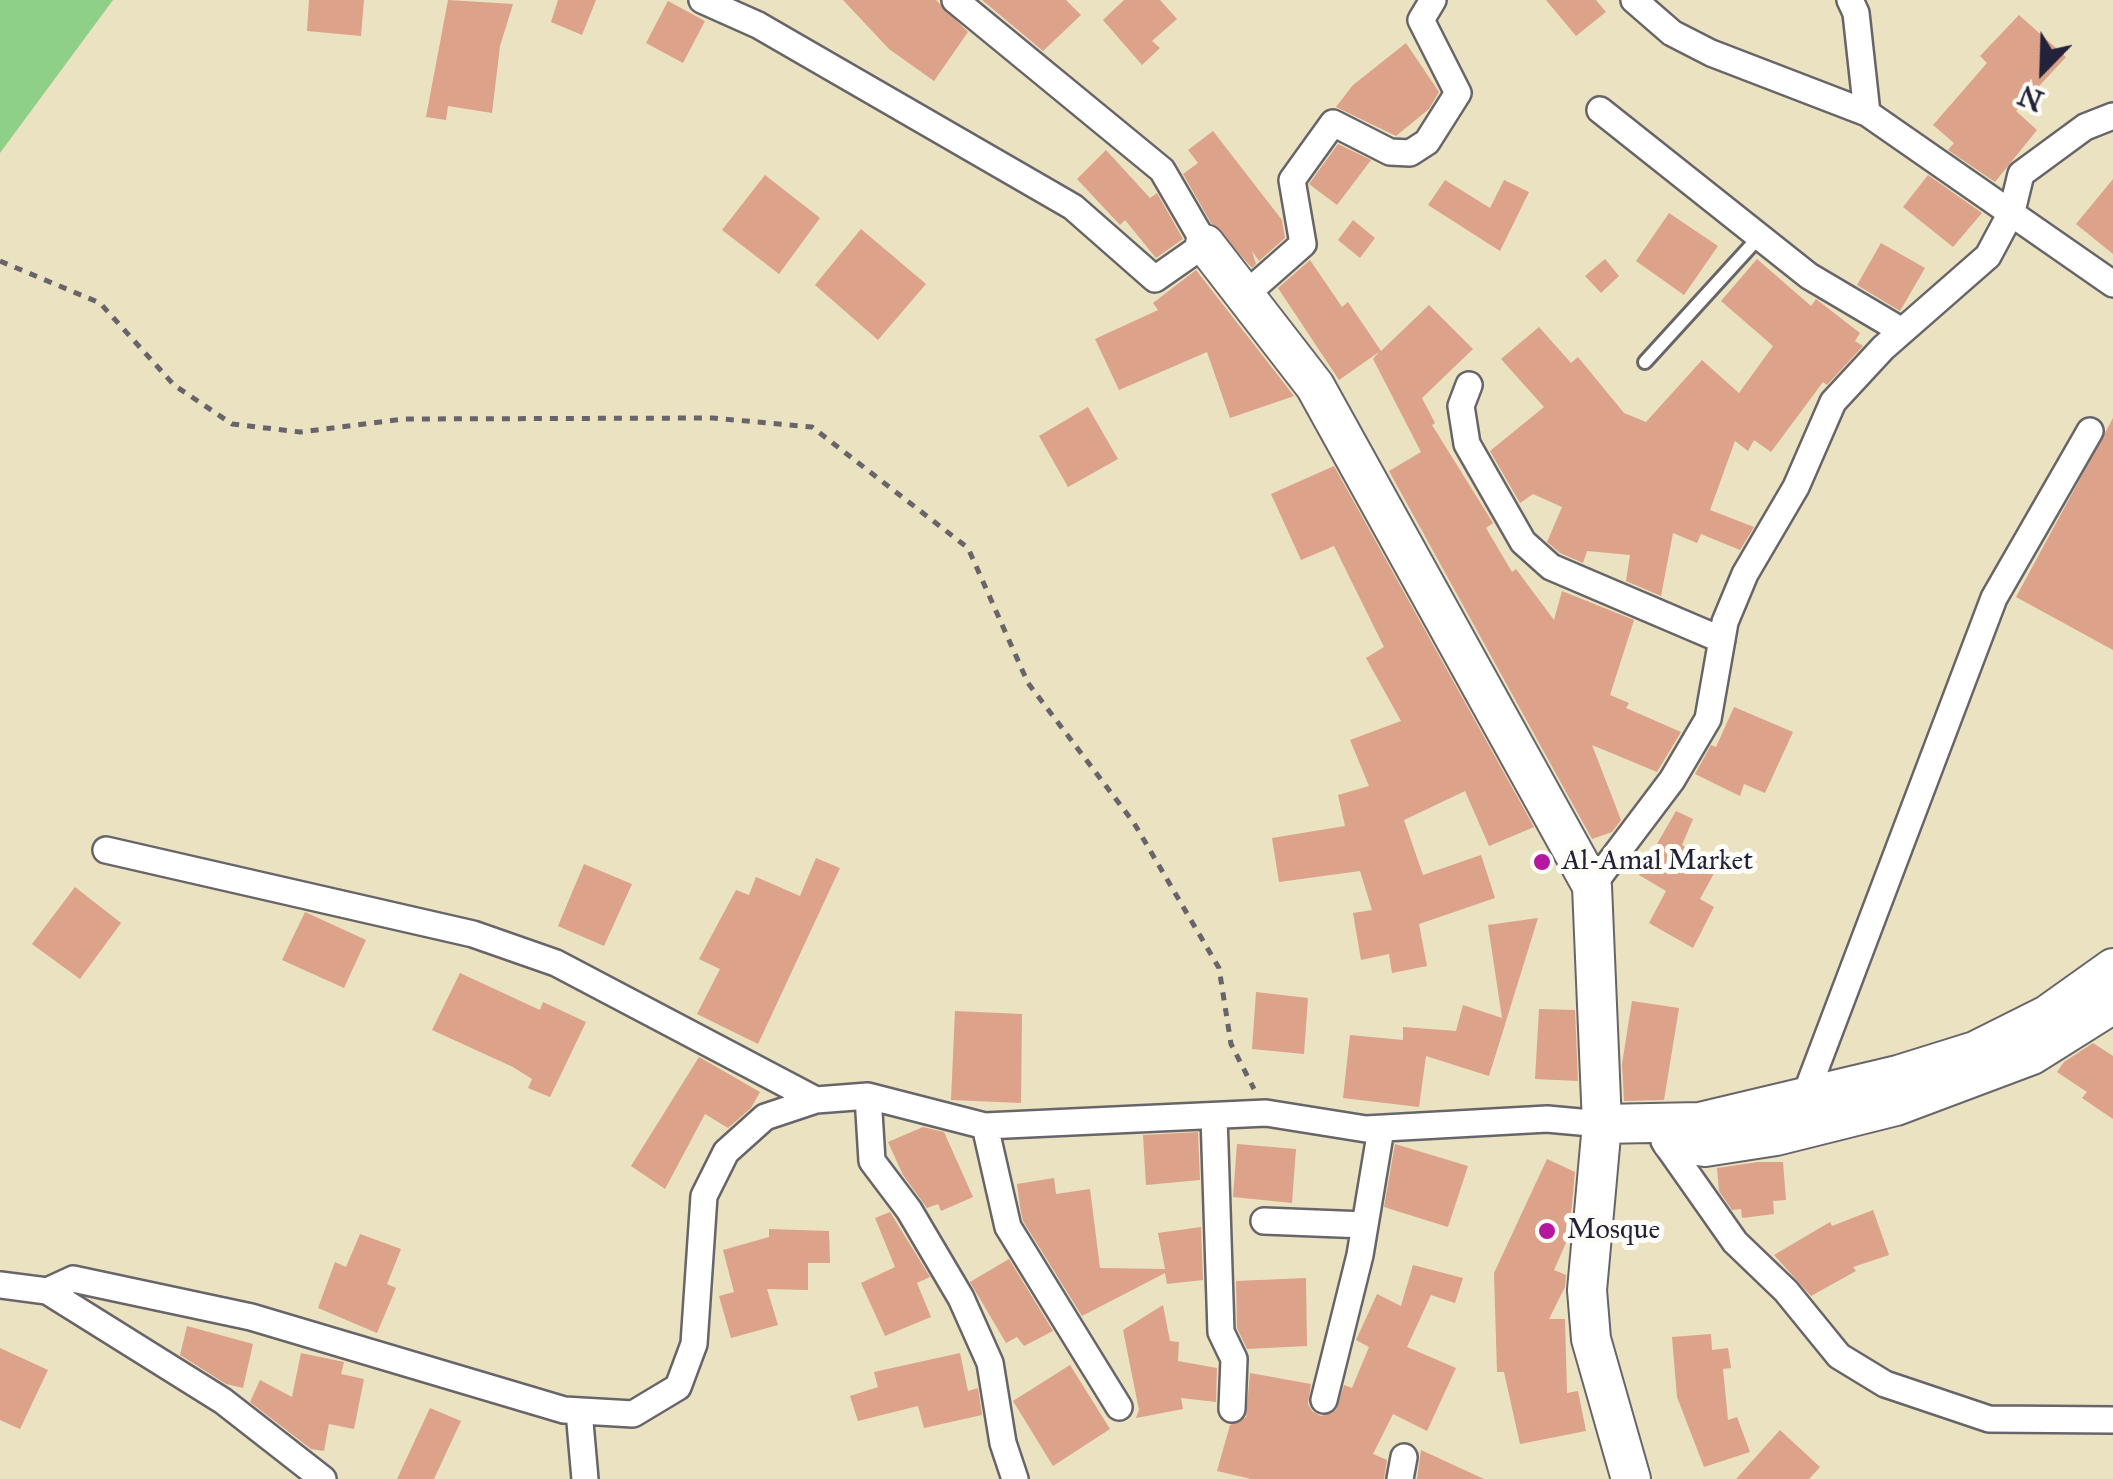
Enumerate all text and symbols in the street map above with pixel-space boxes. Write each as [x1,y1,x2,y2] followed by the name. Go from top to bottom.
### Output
[1993,20,2093,120] north arrow
[2013,77,2049,119] text: N
[1562,845,1753,879] place label: Al-Amal Market
[1531,851,1553,873] marker: Al-Amal Market
[1567,1214,1660,1248] place label: Mosque
[1536,1220,1558,1242] marker: Mosque

